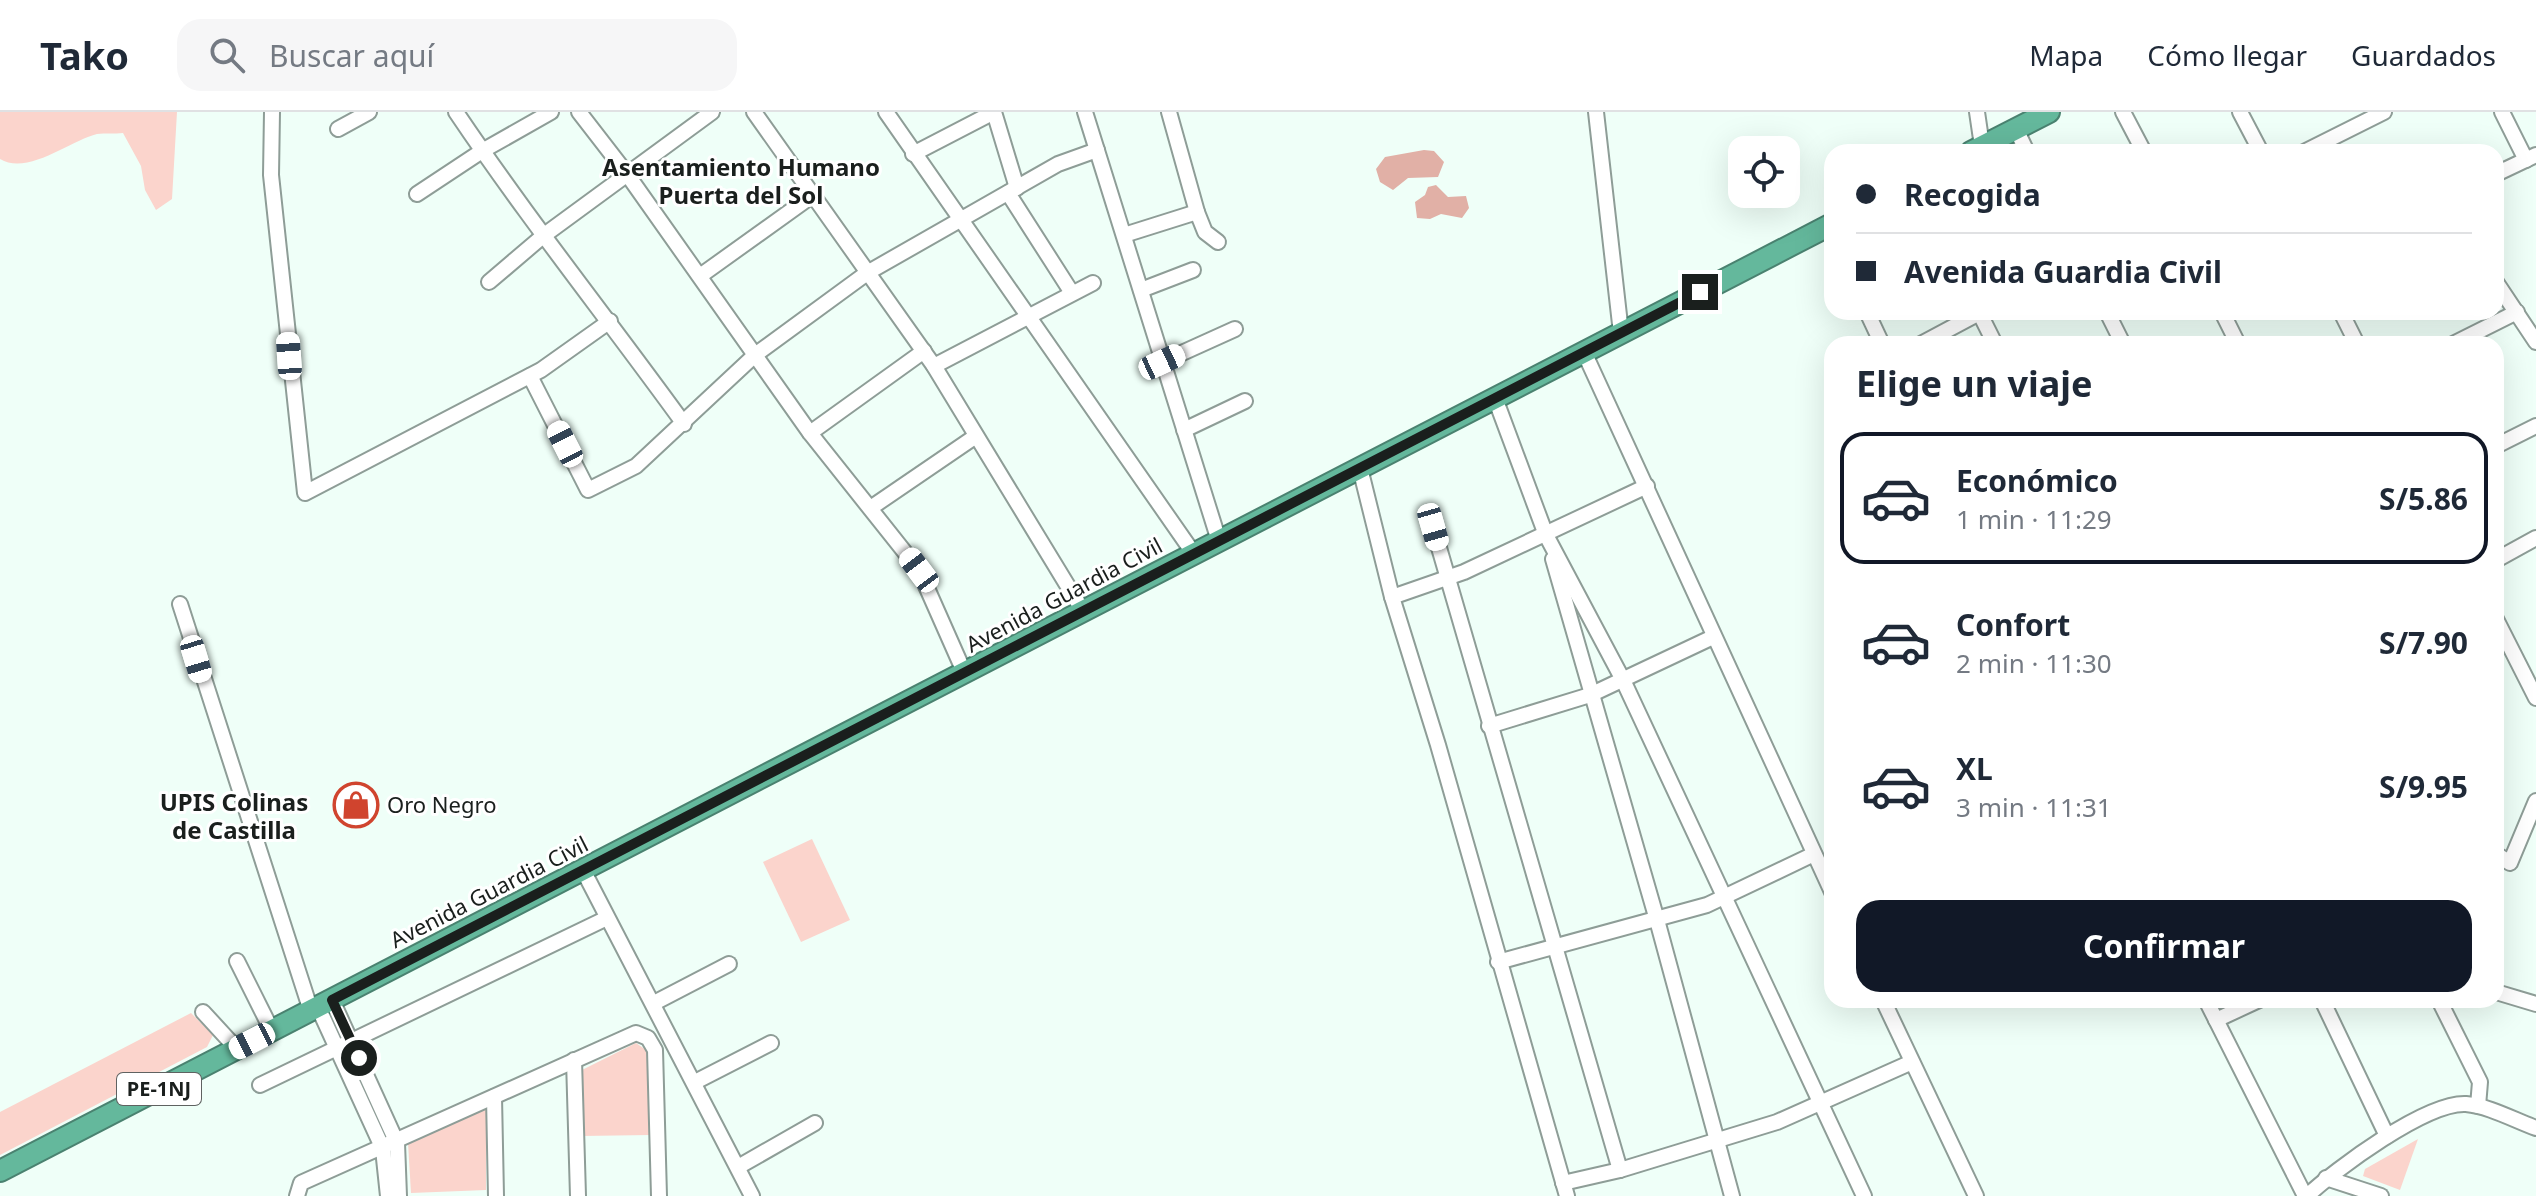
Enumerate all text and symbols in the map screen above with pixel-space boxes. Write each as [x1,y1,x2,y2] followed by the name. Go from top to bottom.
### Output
[177,19,737,91] search box
[40,29,129,81] text: Tako
[205,33,249,77] icon: search
[269,35,434,76] text: Buscar aquí
[2029,36,2103,74] text: Mapa
[2147,36,2307,74] text: Cómo llegar
[2351,36,2496,74] text: Guardados
[1728,136,1800,208] map controls
[1728,136,1800,208] button: locate
[602,150,880,211] district label: Asentamiento Humano Puerta del Sol
[1904,174,2041,215] text: Recogida
[1904,251,2222,292] text: Avenida Guardia Civil
[1682,274,1718,310] route end
[275,331,303,381] car
[1135,341,1189,383] car
[1856,359,2093,408] text: Elige un viaje
[543,417,587,471] car
[1956,460,2118,501] text: Económico
[1860,462,1932,534] icon: car
[2379,478,2468,519] text: S/5.86
[1415,501,1451,553] car
[1956,501,2112,537] text: 1 min · 11:29
[960,530,1167,659] street label: Avenida Guardia Civil
[895,544,943,596] car
[1956,604,2070,645] text: Confort
[1860,606,1932,678] icon: car
[2379,622,2468,663] text: S/7.90
[178,633,214,685] car
[1956,645,2112,681] text: 2 min · 11:30
[1956,748,1993,789] text: XL
[1860,750,1932,822] icon: car
[2379,766,2468,807] text: S/9.95
[332,781,380,829] shop icon: Oro Negro
[160,785,308,846] district label: UPIS Colinas de Castilla
[387,789,496,819] place label: Oro Negro
[1956,789,2112,825] text: 3 min · 11:31
[384,828,593,954] street label: Avenida Guardia Civil
[1856,900,2472,992] button: Confirmar
[225,1019,279,1063] car
[341,1040,377,1076] route start
[117,1073,201,1105] road number: PE-1NJ

